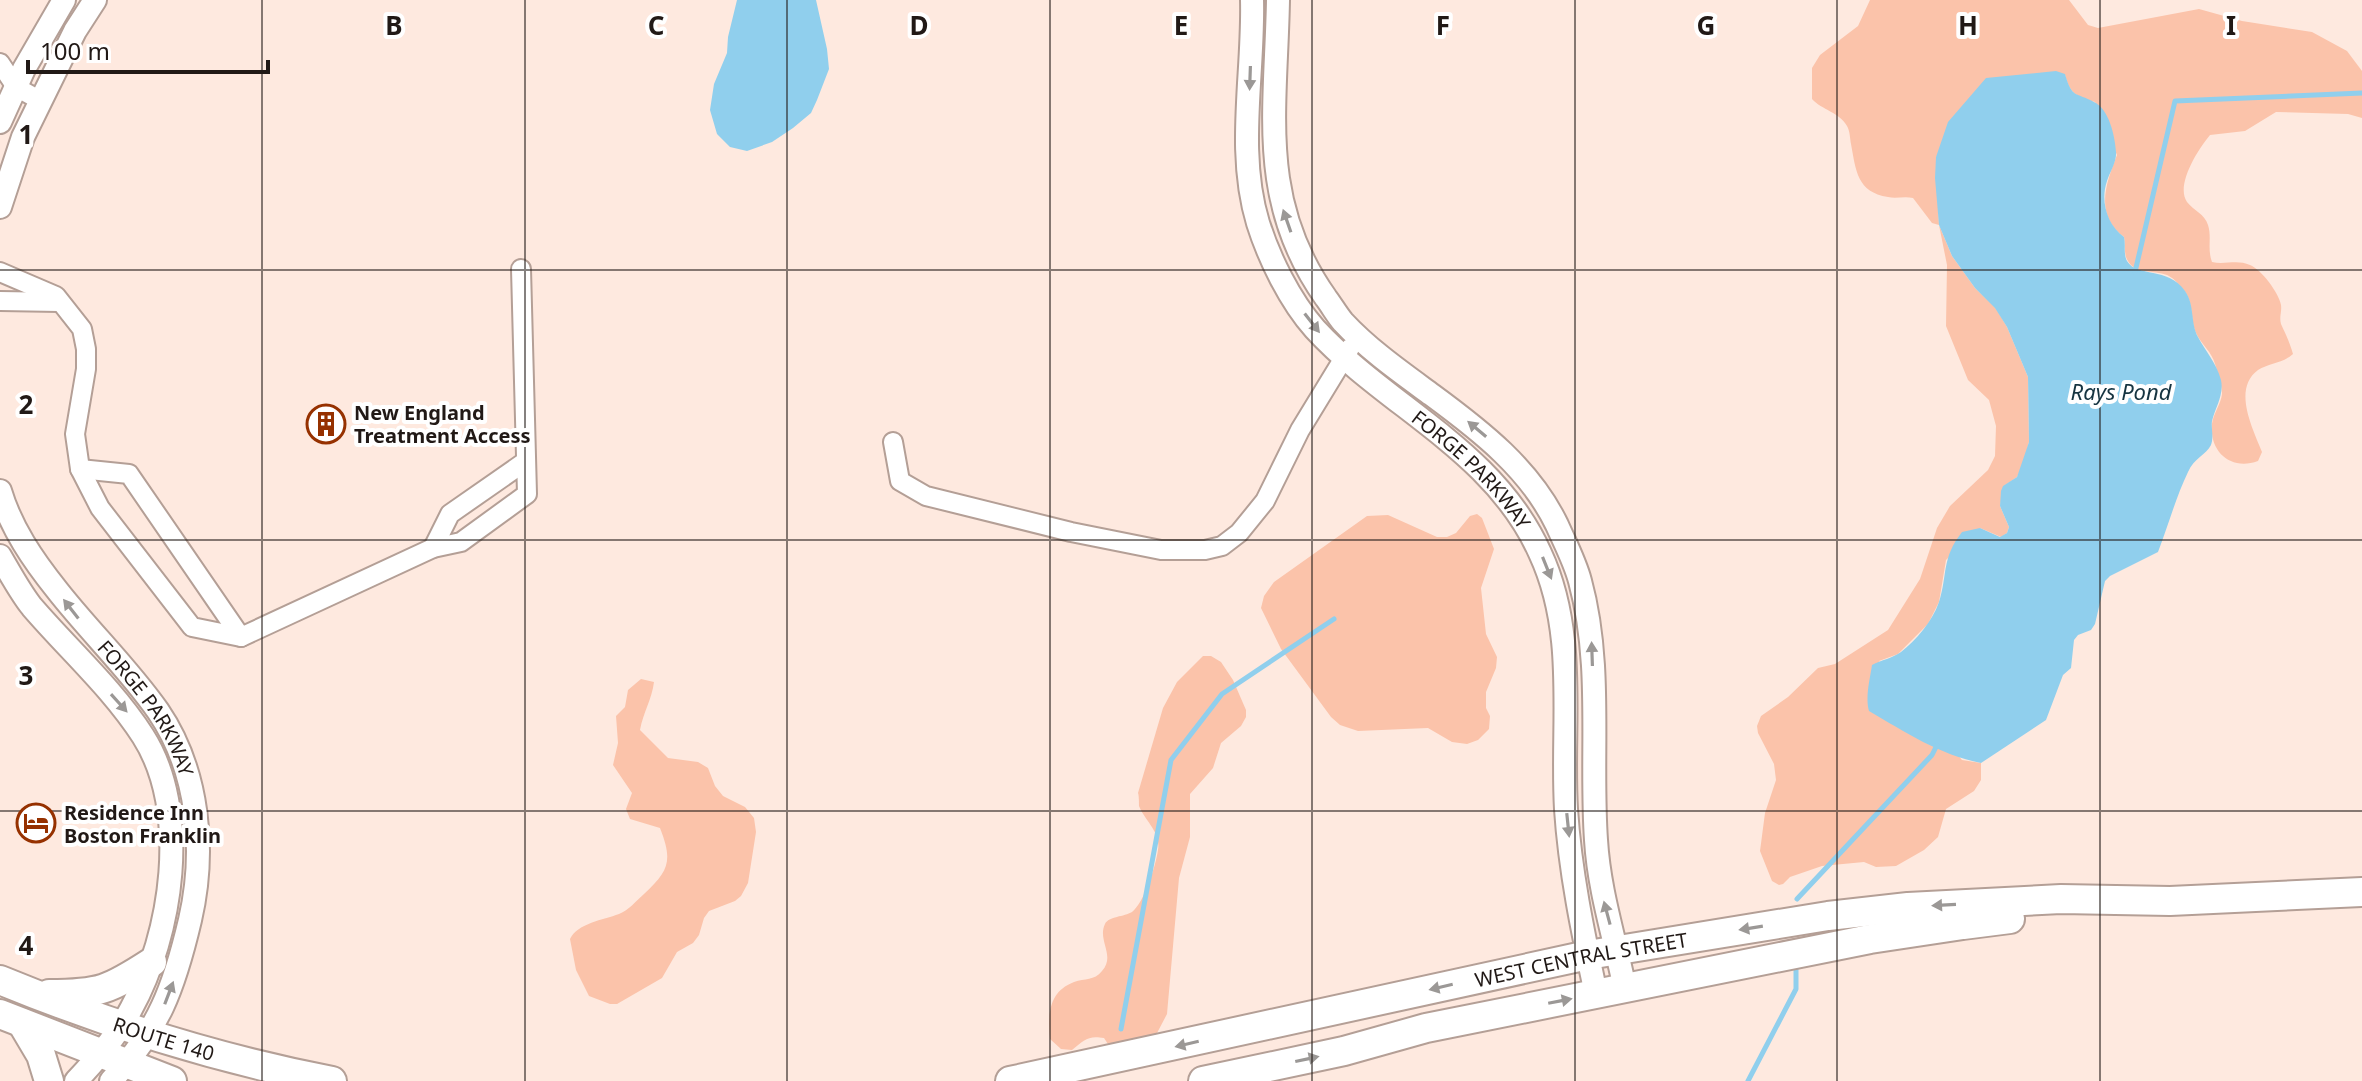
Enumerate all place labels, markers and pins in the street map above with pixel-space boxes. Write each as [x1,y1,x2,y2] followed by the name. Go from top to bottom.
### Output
[354,399,531,449] place label: New England Treatment Access
[305,403,347,445] building icon: New England Treatment Access
[64,799,221,849] place label: Residence Inn Boston Franklin
[15,802,57,844] hotel icon: Residence Inn Boston Franklin

